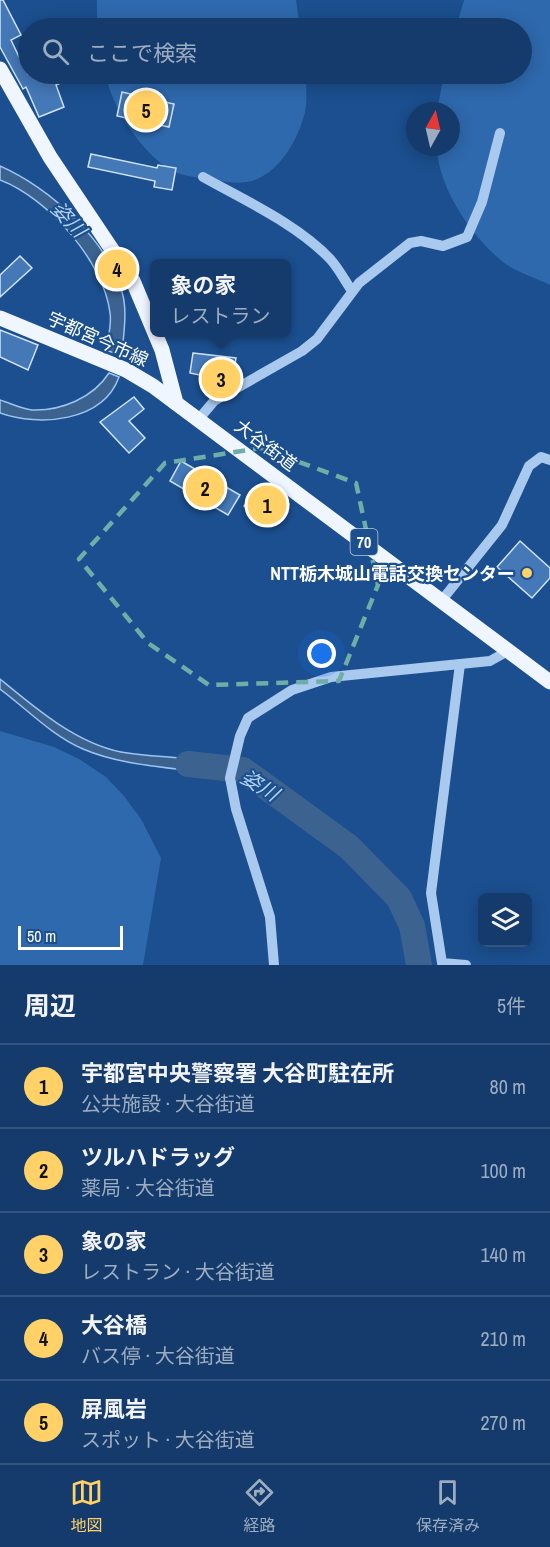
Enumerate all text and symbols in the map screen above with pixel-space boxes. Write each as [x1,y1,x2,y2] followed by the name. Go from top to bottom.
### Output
[18,18,532,84] search box
[39,35,72,68] icon: search
[87,38,197,68] text: ここで検索
[126,88,166,132] pin: 5
[406,102,460,156] north arrow
[45,195,94,244] water label: 姿川
[98,246,136,292] pin: 4
[150,259,291,337] popup
[171,270,237,300] text: 象の家
[171,302,271,329] text: レストラン
[44,306,152,372] street label: 宇都宮今市線
[202,356,240,401] pin: 3
[230,413,302,477] street label: 大谷街道
[186,466,224,510] pin: 2
[248,482,286,528] pin: 1
[350,529,378,555] road number: 70
[270,561,515,586] place label: NTT栃木城山電話交換センター
[520,566,534,580] marker: NTT栃木城山電話交換センター
[307,639,336,668] your location
[236,763,286,808] water label: 姿川
[478,893,532,947] map controls
[478,893,532,947] button: layers
[18,923,123,950] scale bar
[27,925,56,947] text: 50 m
[24,988,76,1023] text: 周辺
[497,992,526,1019] text: 5件
[81,1058,394,1088] text: 宇都宮中央警察署 大谷町駐在所
[39,1073,48,1100] text: 1
[490,1073,526,1100] text: 80 m
[81,1090,255,1117] text: 公共施設 · 大谷街道
[81,1142,235,1172] text: ツルハドラッグ
[39,1157,48,1184] text: 2
[480,1157,526,1184] text: 100 m
[81,1174,215,1201] text: 薬局 · 大谷街道
[81,1226,147,1256] text: 象の家
[39,1241,48,1268] text: 3
[480,1241,526,1268] text: 140 m
[81,1258,275,1285] text: レストラン · 大谷街道
[81,1310,147,1340] text: 大谷橋
[39,1325,48,1352] text: 4
[480,1325,526,1352] text: 210 m
[81,1342,235,1369] text: バス停 · 大谷街道
[81,1394,147,1424] text: 屏風岩
[39,1409,48,1436] text: 5
[480,1409,526,1436] text: 270 m
[81,1426,255,1453] text: スポット · 大谷街道
[70,1476,103,1536] tab: 地図
[243,1476,276,1536] tab: 経路
[416,1476,480,1536] tab: 保存済み

